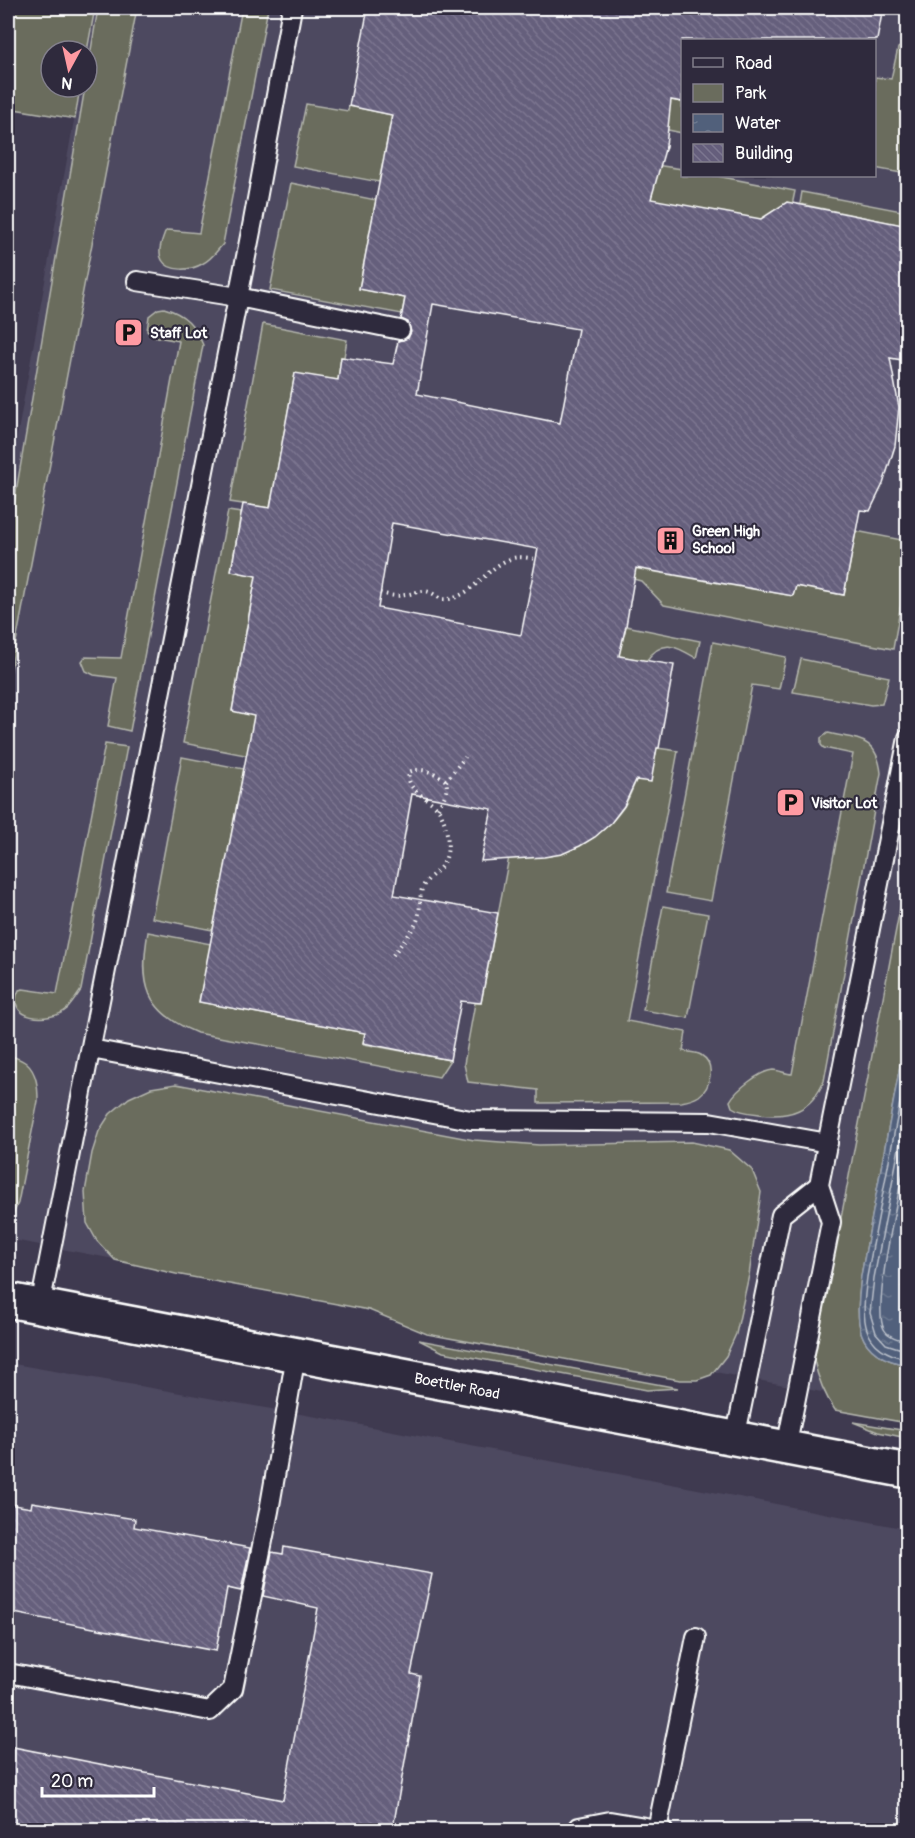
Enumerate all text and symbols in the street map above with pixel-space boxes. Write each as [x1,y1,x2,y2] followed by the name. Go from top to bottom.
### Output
[39,39,99,99] north arrow
[681,39,876,177] legend
[735,52,772,75] text: Road
[60,72,74,94] text: N
[735,82,767,105] text: Park
[735,112,781,135] text: Water
[735,142,793,165] text: Building
[113,317,145,349] parking icon: Staff Lot
[150,324,208,343] place label: Staff Lot
[692,522,760,558] place label: Green High School
[655,524,687,556] building icon: Green High School
[774,787,806,819] parking icon: Visitor Lot
[811,794,878,813] place label: Visitor Lot
[413,1369,501,1404] street label: Boettler Road
[42,1760,154,1798] scale bar
[51,1770,93,1793] text: 20 m

